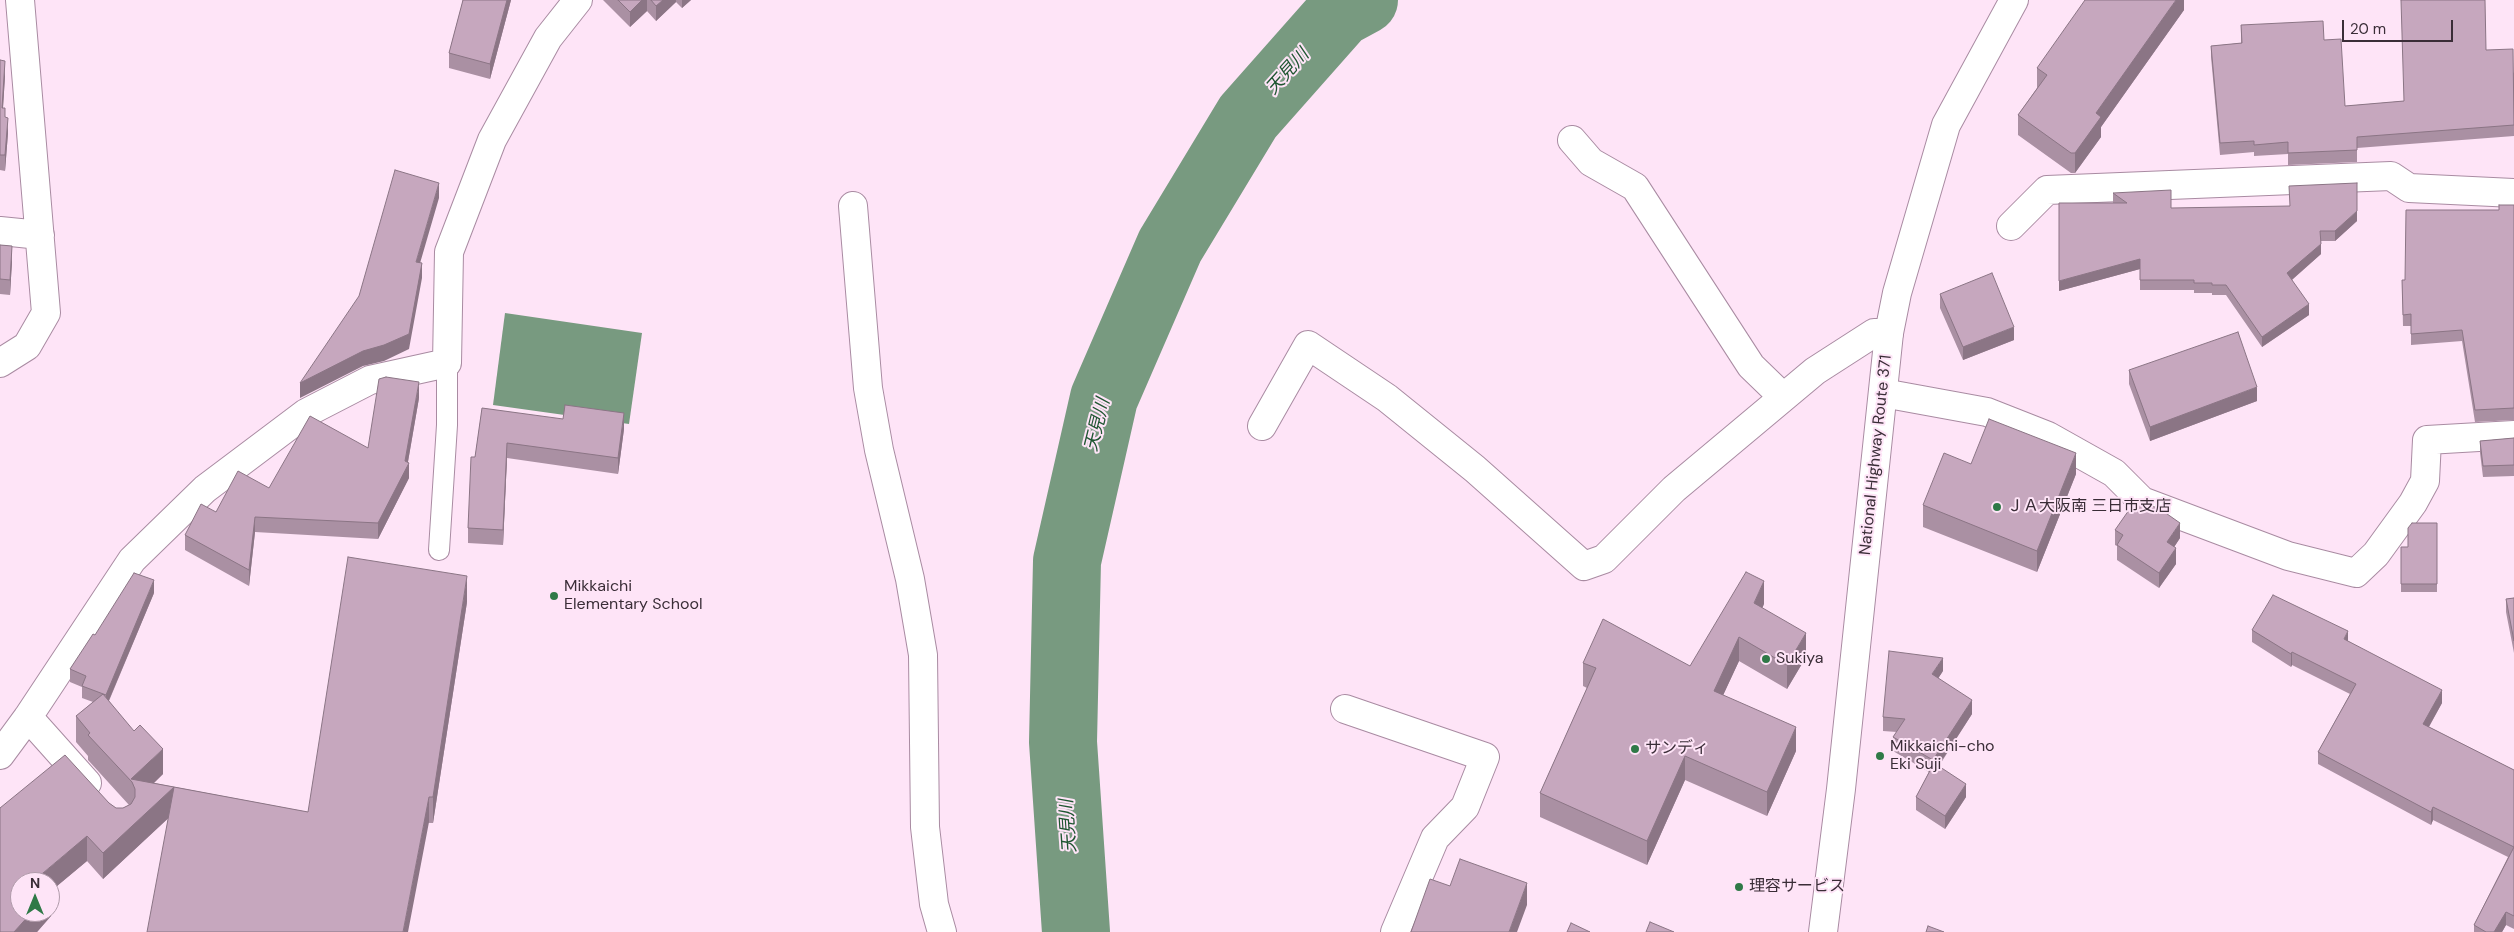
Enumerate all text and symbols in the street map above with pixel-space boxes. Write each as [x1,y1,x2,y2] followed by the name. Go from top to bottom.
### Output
[2344,10,2455,42] scale bar
[2350,19,2386,39] text: 20 m
[1262,45,1314,99] water label: 天見川
[1856,354,1896,556] street label: National Highway Route 371
[1081,396,1115,454] water label: 天見川
[2007,497,2171,517] place label: ＪＡ大阪南 三日市支店
[1991,501,2003,513] marker: ＪＡ大阪南 三日市支店
[564,577,702,615] place label: Mikkaichi Elementary School
[548,590,560,602] marker: Mikkaichi Elementary School
[1776,649,1823,669] place label: Sukiya
[1760,653,1772,665] marker: Sukiya
[1890,737,1995,775] place label: Mikkaichi-cho Eki Suji
[1645,739,1709,759] place label: サンディ
[1629,743,1641,755] marker: サンディ
[1874,750,1886,762] marker: Mikkaichi-cho Eki Suji
[1056,798,1082,854] water label: 天見川
[10,872,60,922] north arrow
[30,874,40,892] text: N
[1749,877,1845,897] place label: 理容サービス
[1733,881,1745,893] marker: 理容サービス

